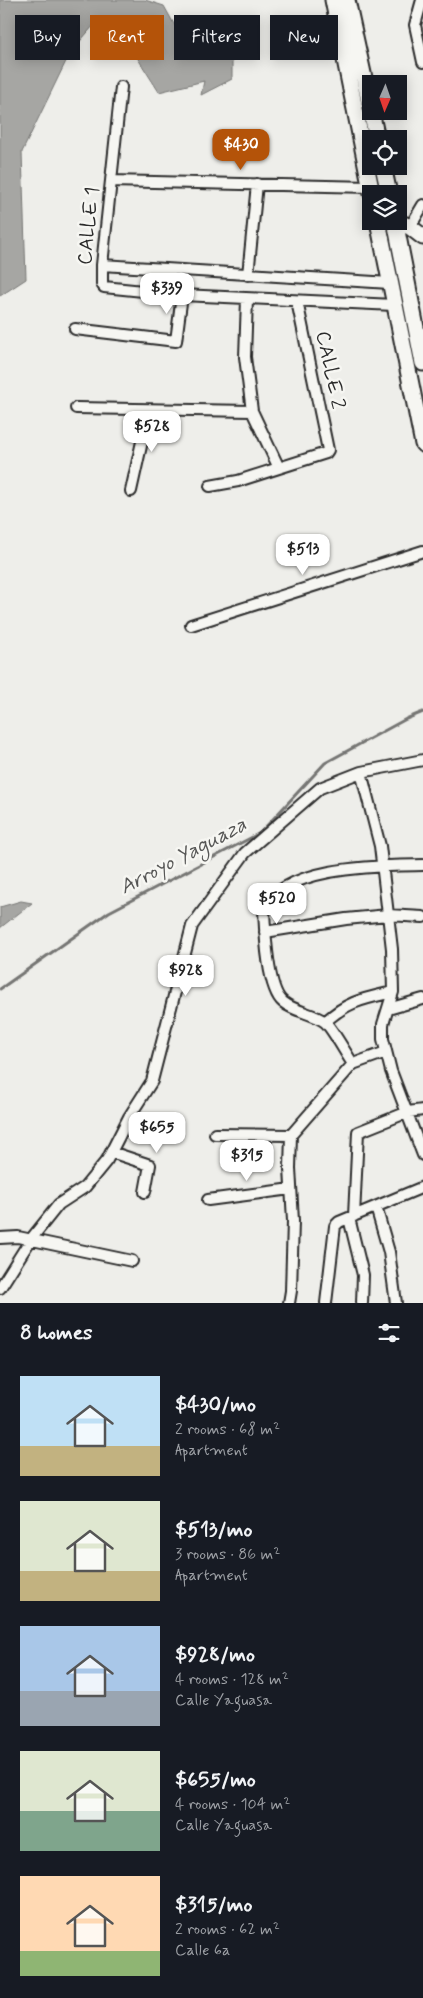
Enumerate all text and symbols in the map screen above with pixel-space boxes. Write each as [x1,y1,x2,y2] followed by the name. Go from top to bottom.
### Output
[15,15,80,60] chip: Buy
[90,15,164,60] chip: Rent
[174,15,260,60] chip: Filters
[270,15,338,60] chip: New
[362,75,408,120] north arrow
[362,75,407,230] map controls
[211,128,271,171] pin: $430
[362,130,407,175] button: locate
[223,134,259,155] text: $430
[362,185,407,230] button: layers
[71,186,107,266] street label: CALLE 1
[137,272,197,315] pin: $339
[151,278,183,299] text: $339
[309,329,351,412] street label: CALLE 2
[122,410,182,453] pin: $528
[134,416,170,437] text: $528
[273,534,333,576] pin: $513
[287,539,319,560] text: $513
[115,811,252,903] water label: Arroyo Yaguaza
[247,882,307,925] pin: $520
[258,888,296,909] text: $520
[156,954,216,997] pin: $928
[169,960,203,981] text: $928
[127,1112,187,1154] pin: $655
[139,1117,175,1138] text: $655
[217,1140,277,1182] pin: $315
[231,1145,263,1166] text: $315
[20,1319,92,1347] text: 8 homes
[375,1319,403,1347] icon: filters
[175,1391,256,1419] text: $430/mo
[60,1396,120,1456] icon: home
[175,1419,280,1440] text: 2 rooms · 68 m²
[175,1440,248,1461] text: Apartment
[175,1516,252,1544] text: $513/mo
[60,1521,120,1581] icon: home
[175,1544,280,1565] text: 3 rooms · 86 m²
[175,1565,248,1586] text: Apartment
[175,1641,255,1669] text: $928/mo
[60,1646,120,1706] icon: home
[175,1669,289,1690] text: 4 rooms · 128 m²
[175,1690,272,1711] text: Calle Yaguasa
[175,1766,256,1794] text: $655/mo
[60,1771,120,1831] icon: home
[175,1794,290,1815] text: 4 rooms · 104 m²
[175,1815,272,1836] text: Calle Yaguasa
[175,1891,252,1919] text: $315/mo
[60,1896,120,1956] icon: home
[175,1919,280,1940] text: 2 rooms · 62 m²
[175,1940,230,1961] text: Calle 6a

